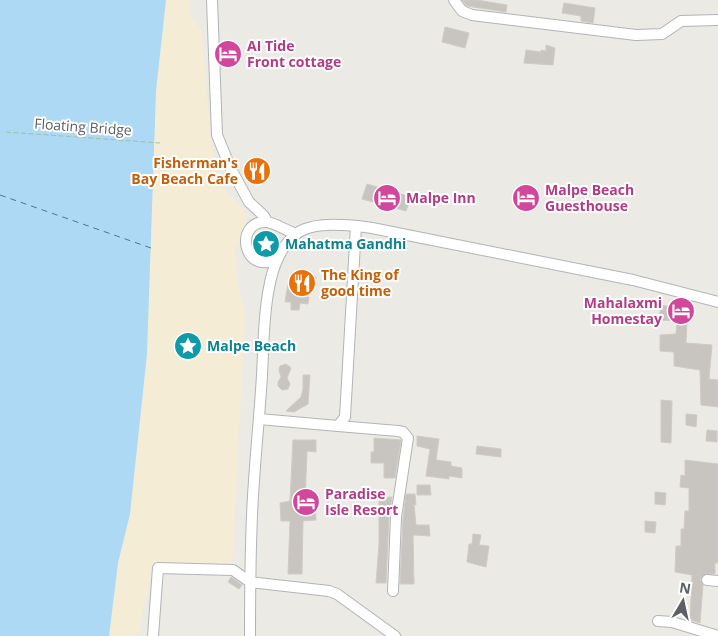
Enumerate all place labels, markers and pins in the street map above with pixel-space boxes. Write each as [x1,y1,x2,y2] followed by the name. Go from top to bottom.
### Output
[247,36,341,71] place label: AI Tide Front cottage
[213,39,243,69] hotel icon: AI Tide Front cottage
[131,153,238,188] place label: Fisherman's Bay Beach Cafe
[242,156,272,186] restaurant icon: Fisherman's Bay Beach Cafe
[545,180,634,215] place label: Malpe Beach Guesthouse
[372,183,402,213] hotel icon: Malpe Inn
[511,183,541,213] hotel icon: Malpe Beach Guesthouse
[406,188,476,207] place label: Malpe Inn
[251,229,281,259] place icon: Mahatma Gandhi
[285,234,406,253] place label: Mahatma Gandhi
[321,265,400,300] place label: The King of good time
[287,268,317,298] restaurant icon: The King of good time
[584,293,662,328] place label: Mahalaxmi Homestay
[666,296,696,326] hotel icon: Mahalaxmi Homestay
[173,331,203,361] place icon: Malpe Beach
[207,336,296,355] place label: Malpe Beach
[325,484,398,519] place label: Paradise Isle Resort
[291,487,321,517] hotel icon: Paradise Isle Resort

